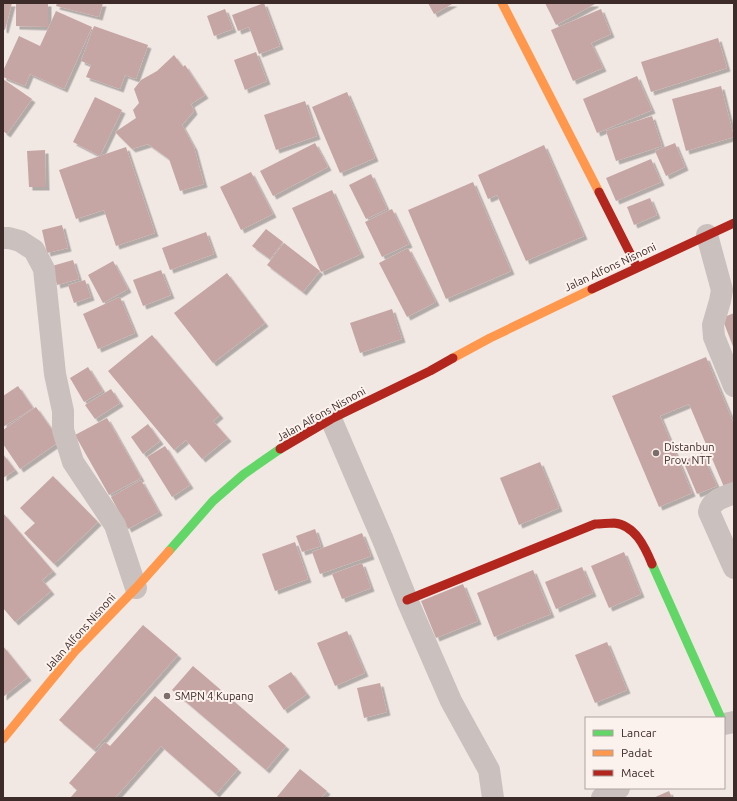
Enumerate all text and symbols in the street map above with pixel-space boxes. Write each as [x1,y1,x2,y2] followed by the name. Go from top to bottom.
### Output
[562,241,658,293] street label: Jalan Alfons Nisnoni
[275,385,367,443] street label: Jalan Alfons Nisnoni
[664,441,714,466] place label: Distanbun Prov. NTT
[651,448,661,458] marker: Distanbun Prov. NTT
[42,591,118,673] street label: Jalan Alfons Nisnoni
[175,690,254,702] place label: SMPN 4 Kupang
[162,691,172,701] marker: SMPN 4 Kupang
[585,717,725,789] legend
[621,726,657,739] text: Lancar
[621,746,652,759] text: Padat
[621,766,655,779] text: Macet

